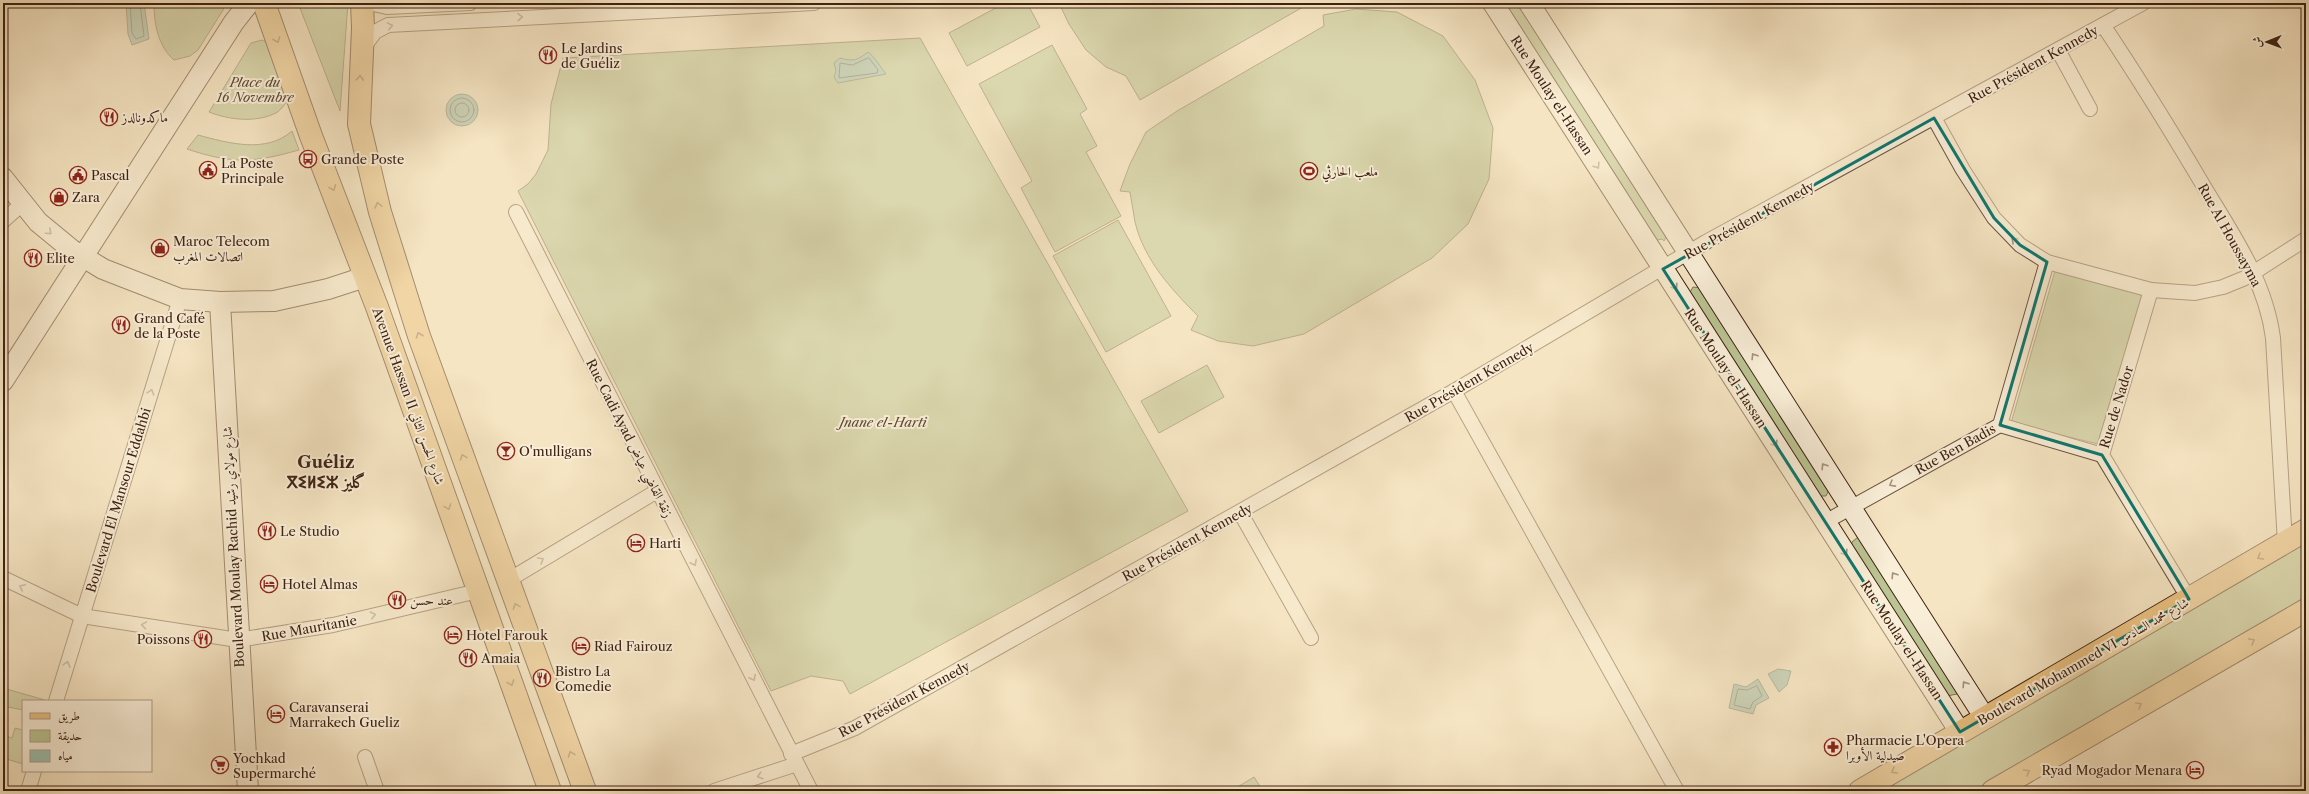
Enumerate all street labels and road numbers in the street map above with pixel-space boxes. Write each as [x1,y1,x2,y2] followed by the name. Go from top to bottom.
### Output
[1965,21,2101,106] street label: Rue Président Kennedy
[1507,32,1597,158] street label: Rue Moulay el-Hassan
[1681,177,1817,262] street label: Rue Président Kennedy
[2195,181,2265,290] street label: Rue Al Houssayma
[365,304,449,488] street label: Avenue Hassan II شارع الحسن الثاني
[1681,305,1771,431] street label: Rue Moulay el-Hassan
[1402,338,1537,425] street label: Rue Président Kennedy
[579,356,677,522] street label: Rue Cadi Ayad زنقة القاضي عياض
[2096,363,2136,450] street label: Rue de Nador
[82,406,154,594] street label: Boulevard El Mansour Eddahbi
[1912,420,1998,478] street label: Rue Ben Badis
[219,426,251,668] street label: Boulevard Moulay Rachid شارع مولاي رشيد
[1119,499,1255,584] street label: Rue Président Kennedy
[1857,577,1947,703] street label: Rue Moulay el-Hassan
[1974,594,2194,732] street label: Boulevard Mohammed VI شارع محمد السادس
[260,612,358,644] street label: Rue Mauritanie
[836,657,973,740] street label: Rue Président Kennedy

